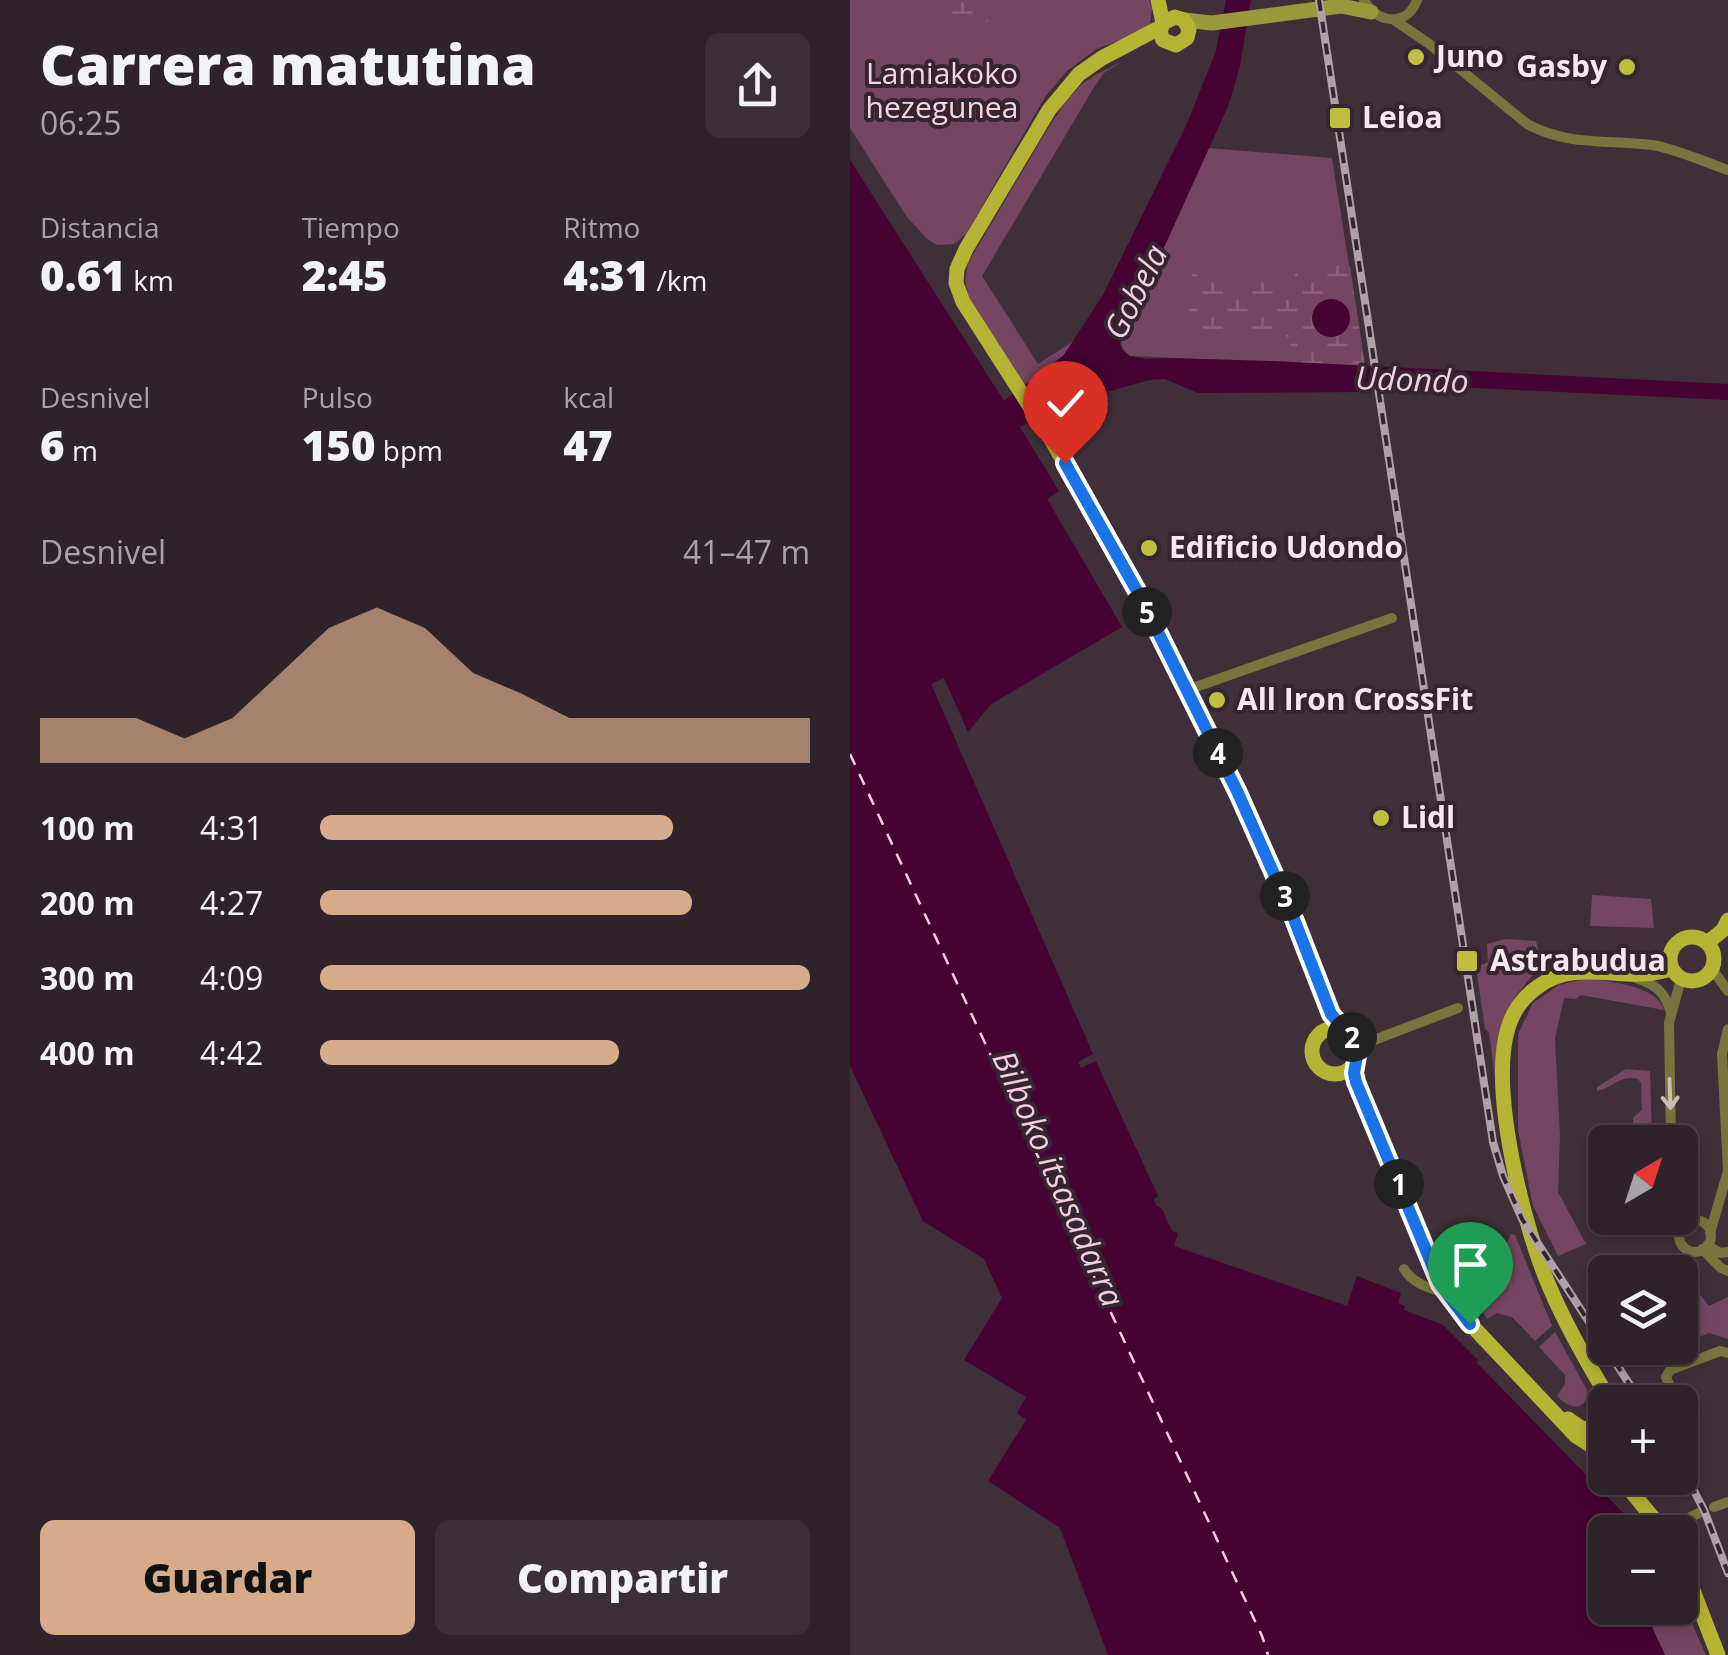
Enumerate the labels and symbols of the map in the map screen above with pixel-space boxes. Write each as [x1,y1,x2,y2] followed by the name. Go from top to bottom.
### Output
[1433,35,1504,76] place label: Juno
[1516,45,1608,86] place label: Gasby
[1405,46,1427,68] marker: Juno
[866,52,1018,127] park label: Lamiakoko hezegunea
[1616,56,1638,78] marker: Gasby
[1362,96,1443,137] place label: Leioa
[1327,105,1353,131] marker: Leioa
[1093,237,1177,346] water label: Gobela
[1355,355,1469,402] water label: Udondo
[1023,361,1108,464] pin
[1169,526,1403,567] place label: Edificio Udondo
[1138,537,1160,559] marker: Edificio Udondo
[1122,587,1172,637] pin: 5
[1237,678,1473,719] place label: All Iron CrossFit
[1206,689,1228,711] marker: All Iron CrossFit
[1193,728,1243,778] pin: 4
[1401,796,1455,837] place label: Lidl
[1370,807,1392,829] marker: Lidl
[1260,871,1310,921] pin: 3
[1490,939,1666,980] place label: Astrabudua
[1454,948,1480,974] marker: Astrabudua
[1327,1012,1377,1062] pin: 2
[984,1043,1135,1313] water label: Bilboko itsasadarra
[1660,1078,1679,1110] one-way arrow
[1588,1125,1698,1235] north arrow
[1374,1159,1424,1209] pin: 1
[1428,1222,1513,1325] pin

